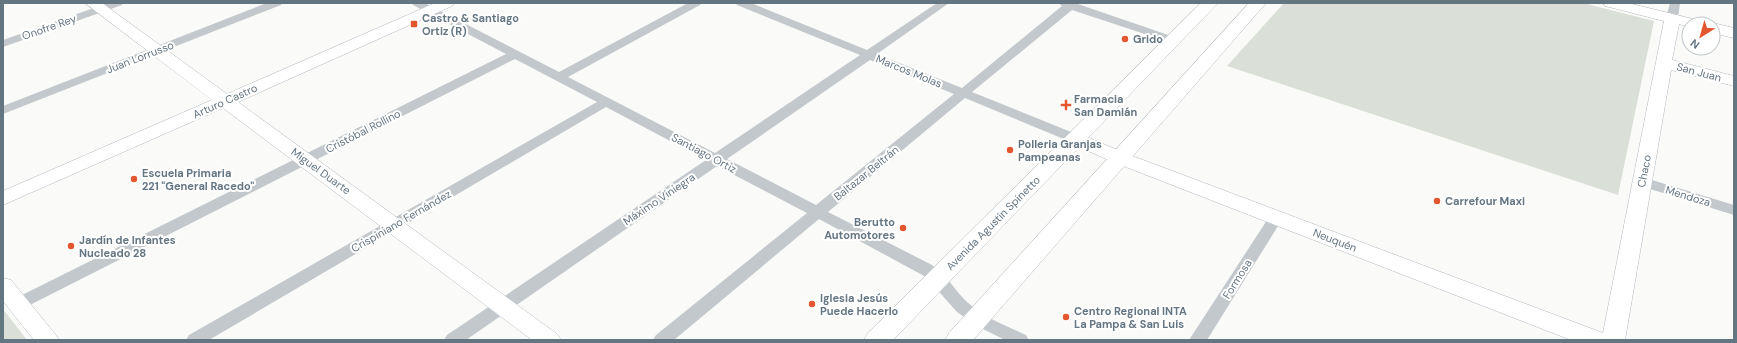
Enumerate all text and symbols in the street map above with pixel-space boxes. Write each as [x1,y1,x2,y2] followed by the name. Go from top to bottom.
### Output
[20,11,78,43] street label: Onofre Rey
[422,11,519,38] place label: Castro & Santiago Ortiz (R)
[1681,16,1721,56] north arrow
[409,19,419,29] marker: Castro & Santiago Ortiz (R)
[1133,32,1163,46] place label: Grido
[1120,34,1130,44] marker: Grido
[1688,36,1702,52] text: N
[104,38,176,76] street label: Juan Lorrusso
[874,51,944,91] street label: Marcos Molas
[1675,59,1723,85] street label: San Juan
[191,81,259,121] street label: Arturo Castro
[1074,92,1137,119] place label: Farmacia San Damián
[1061,100,1071,110] marker: Farmacia San Damián
[323,106,403,156] street label: Cristóbal Rollino
[669,130,739,176] street label: Santiago Ortiz
[1018,137,1102,164] place label: Polleria Granjas Pampeanas
[831,143,901,203] street label: Baltazar Beltrán
[288,145,354,197] street label: Miguel Duarte
[1005,145,1015,155] marker: Polleria Granjas Pampeanas
[1634,153,1654,189] street label: Chaco
[142,166,254,193] place label: Escuela Primaria 221 "General Racedo"
[620,170,698,228] street label: Máximo Viniegra
[943,173,1043,273] street label: Avenida Agustín Spinetto
[129,174,139,184] marker: Escuela Primaria 221 "General Racedo"
[1664,183,1712,209] street label: Mendoza
[349,187,453,255] street label: Crispiniano Fernández
[1445,194,1525,208] place label: Carrefour Maxi
[1432,196,1442,206] marker: Carrefour Maxi
[824,215,895,242] place label: Berutto Automotores
[898,223,908,233] marker: Berutto Automotores
[1311,225,1359,255] street label: Neuquén
[79,233,176,260] place label: Jardín de Infantes Nucleado 28
[66,241,76,251] marker: Jardín de Infantes Nucleado 28
[1219,257,1255,301] street label: Formosa
[820,291,899,318] place label: Iglesia Jesús Puede Hacerlo
[807,299,817,309] marker: Iglesia Jesús Puede Hacerlo
[1074,304,1187,331] place label: Centro Regional INTA La Pampa & San Luis
[1061,312,1071,322] marker: Centro Regional INTA La Pampa & San Luis

